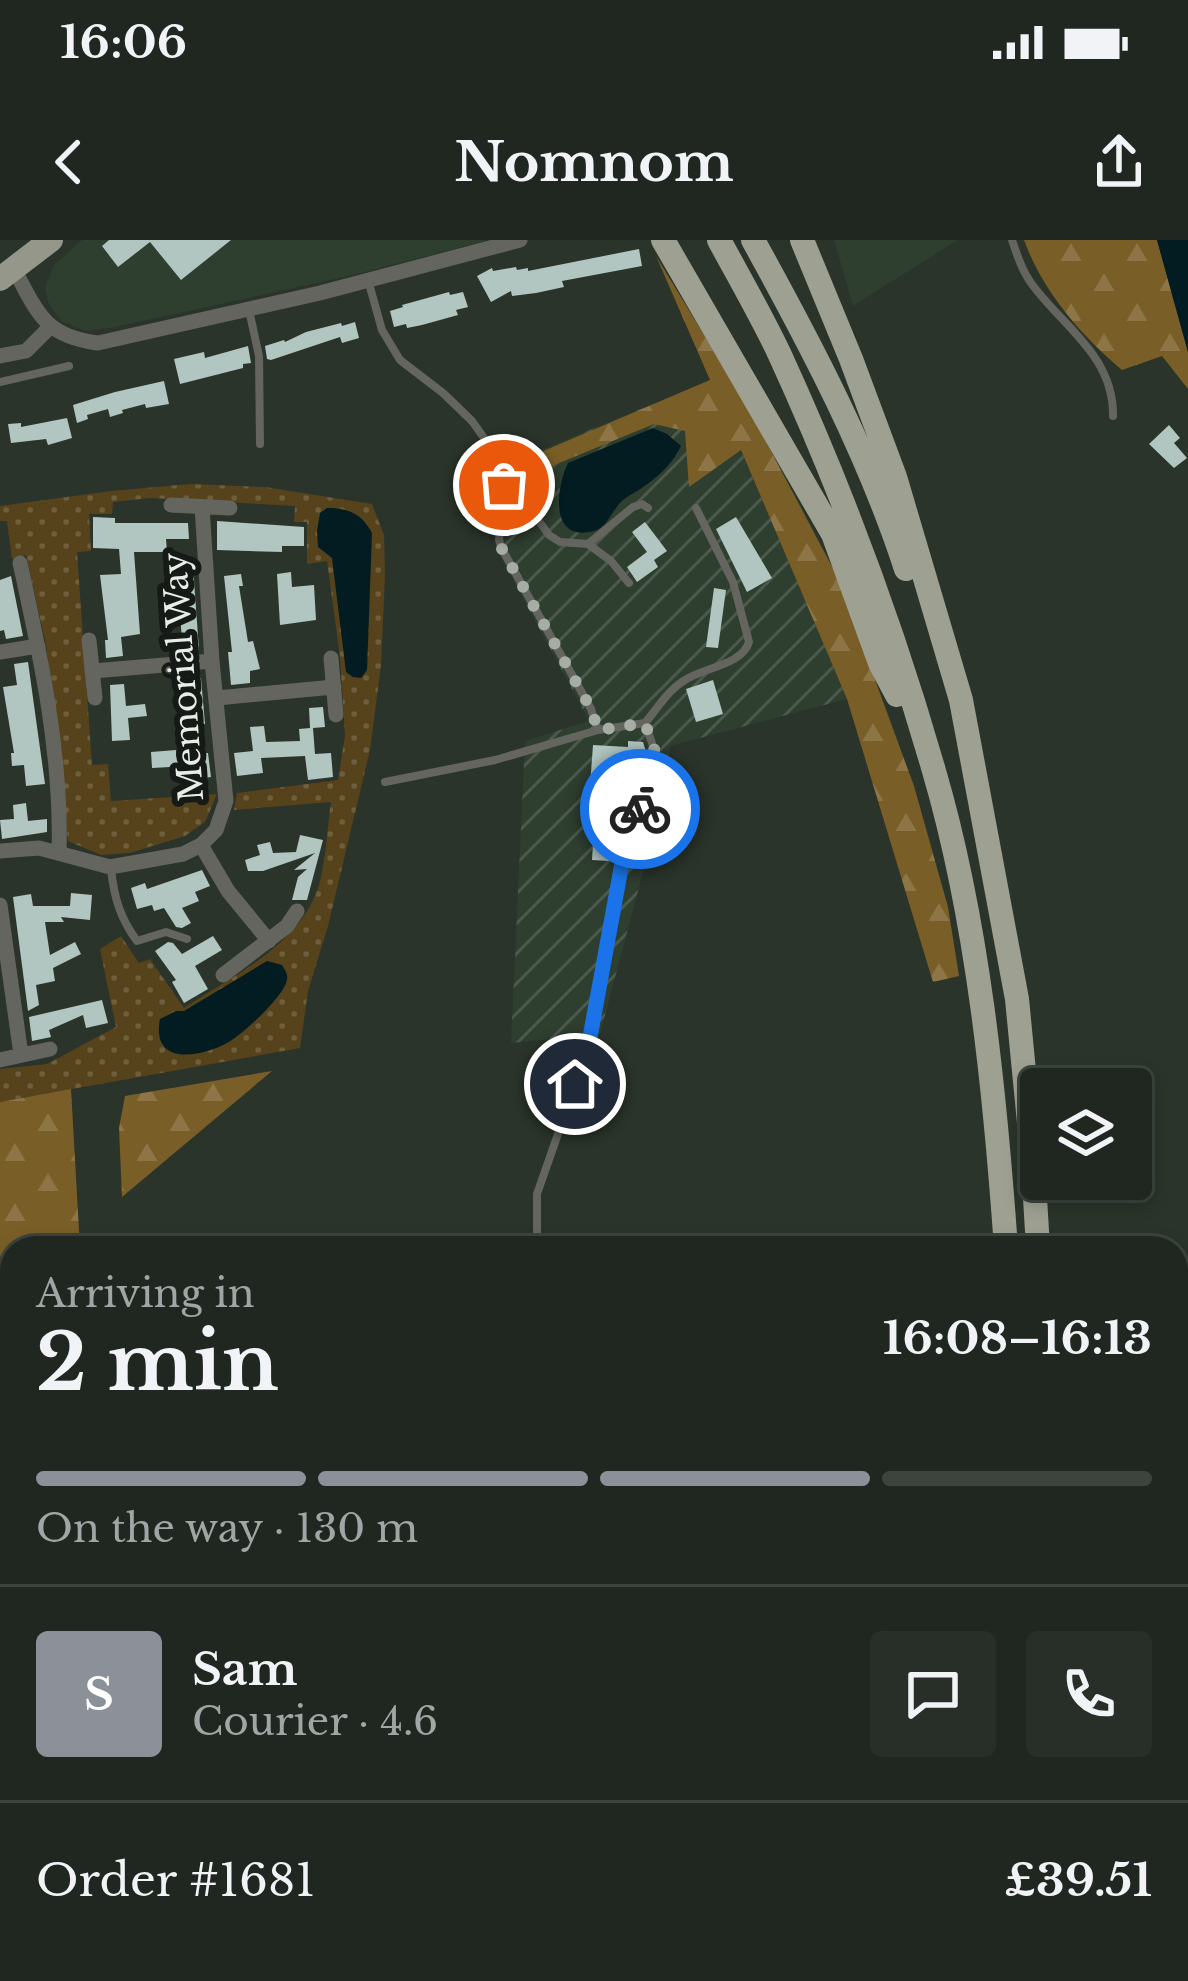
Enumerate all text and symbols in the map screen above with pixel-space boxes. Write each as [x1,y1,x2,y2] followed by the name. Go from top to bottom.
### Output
[60,14,187,70] text: 16:06
[36,129,102,195] icon: back
[454,129,734,196] text: Nomnom
[1086,129,1152,195] icon: share
[453,434,555,536] pin
[471,452,537,518] icon: bag
[154,551,212,803] street label: Memorial Way
[580,749,700,869] courier
[607,776,673,842] icon: bike
[524,1033,626,1135] pin
[542,1051,608,1117] icon: home
[1020,1068,1152,1200] map controls
[1020,1068,1152,1200] button: layers
[36,1269,255,1318] text: Arriving in
[883,1310,1152,1366] text: 16:08–16:13
[36,1314,279,1411] text: 2 min
[36,1504,418,1553] text: On the way · 130 m
[870,1631,996,1757] button: chat
[1026,1631,1152,1757] button: phone
[192,1641,297,1697] text: Sam
[84,1666,114,1722] text: S
[192,1697,438,1746] text: Courier · 4.6
[36,1852,315,1908] text: Order #1681
[1004,1852,1152,1908] text: £39.51

